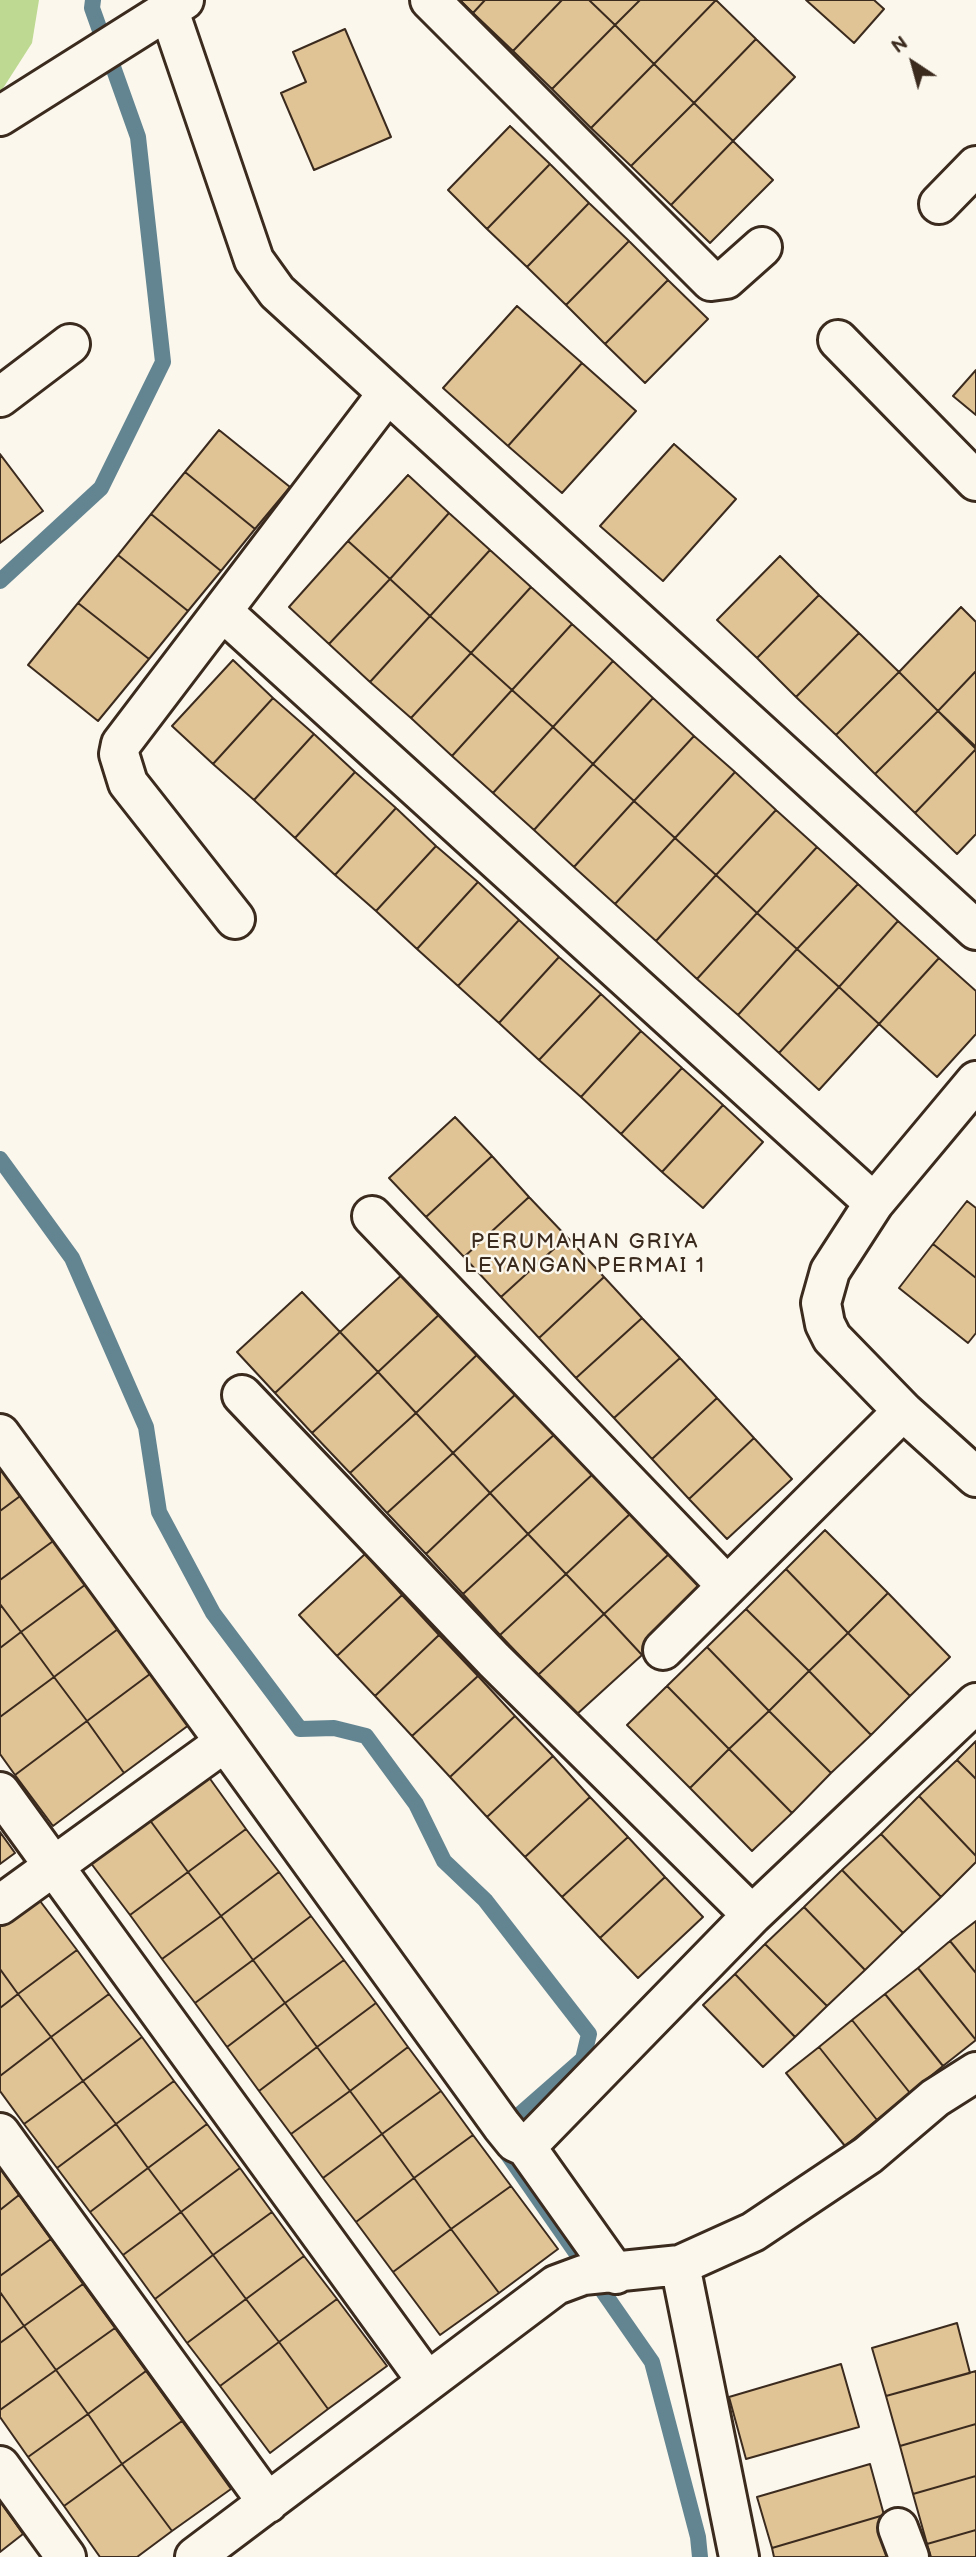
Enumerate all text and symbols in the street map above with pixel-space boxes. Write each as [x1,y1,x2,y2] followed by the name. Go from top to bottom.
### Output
[878,28,948,98] north arrow
[888,32,913,59] text: N
[466,1230,704,1280] district label: PERUMAHAN GRIYA LEYANGAN PERMAI 1

